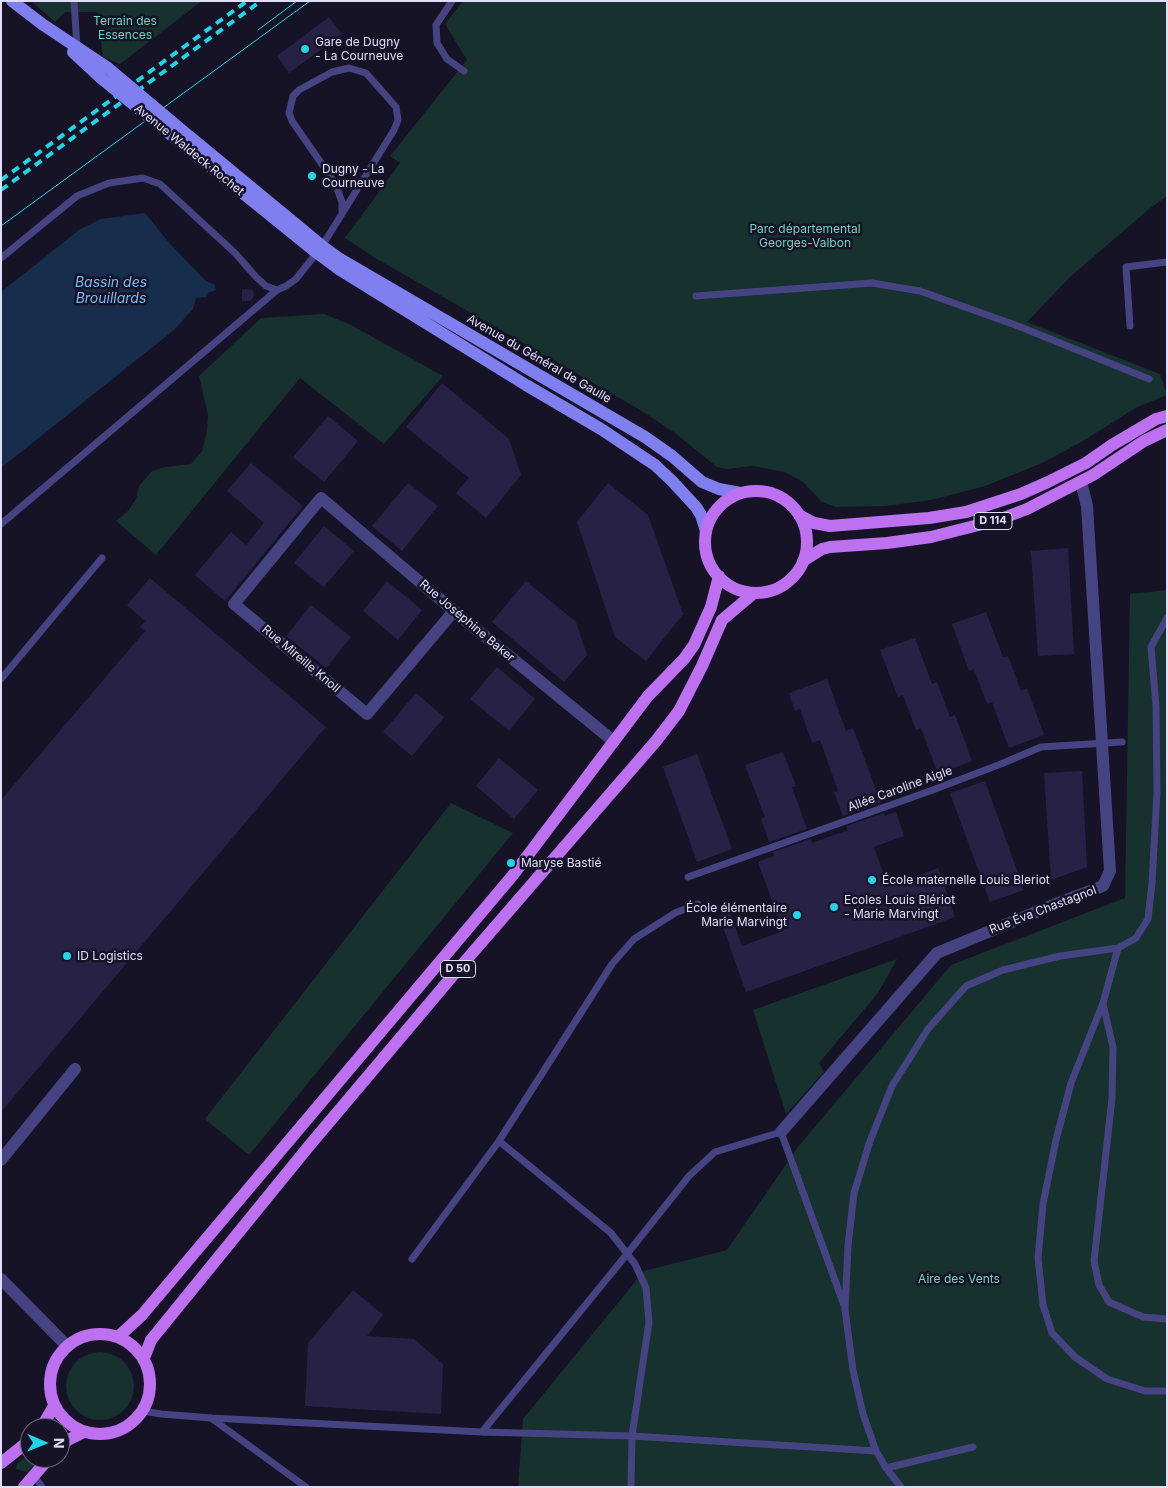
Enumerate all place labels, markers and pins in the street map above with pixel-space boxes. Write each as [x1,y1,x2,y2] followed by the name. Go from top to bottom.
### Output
[315,35,403,63] place label: Gare de Dugny - La Courneuve
[299,43,311,55] marker: Gare de Dugny - La Courneuve
[322,162,385,190] place label: Dugny - La Courneuve
[306,170,318,182] marker: Dugny - La Courneuve
[521,856,601,870] place label: Maryse Bastié
[505,857,517,869] marker: Maryse Bastié
[882,873,1050,887] place label: École maternelle Louis Bleriot
[866,874,878,886] marker: École maternelle Louis Bleriot
[844,893,955,921] place label: Ecoles Louis Blériot - Marie Marvingt
[686,901,787,929] place label: École élémentaire Marie Marvingt
[828,901,840,913] marker: Ecoles Louis Blériot - Marie Marvingt
[791,909,803,921] marker: École élémentaire Marie Marvingt
[77,949,143,963] place label: ID Logistics
[61,950,73,962] marker: ID Logistics

